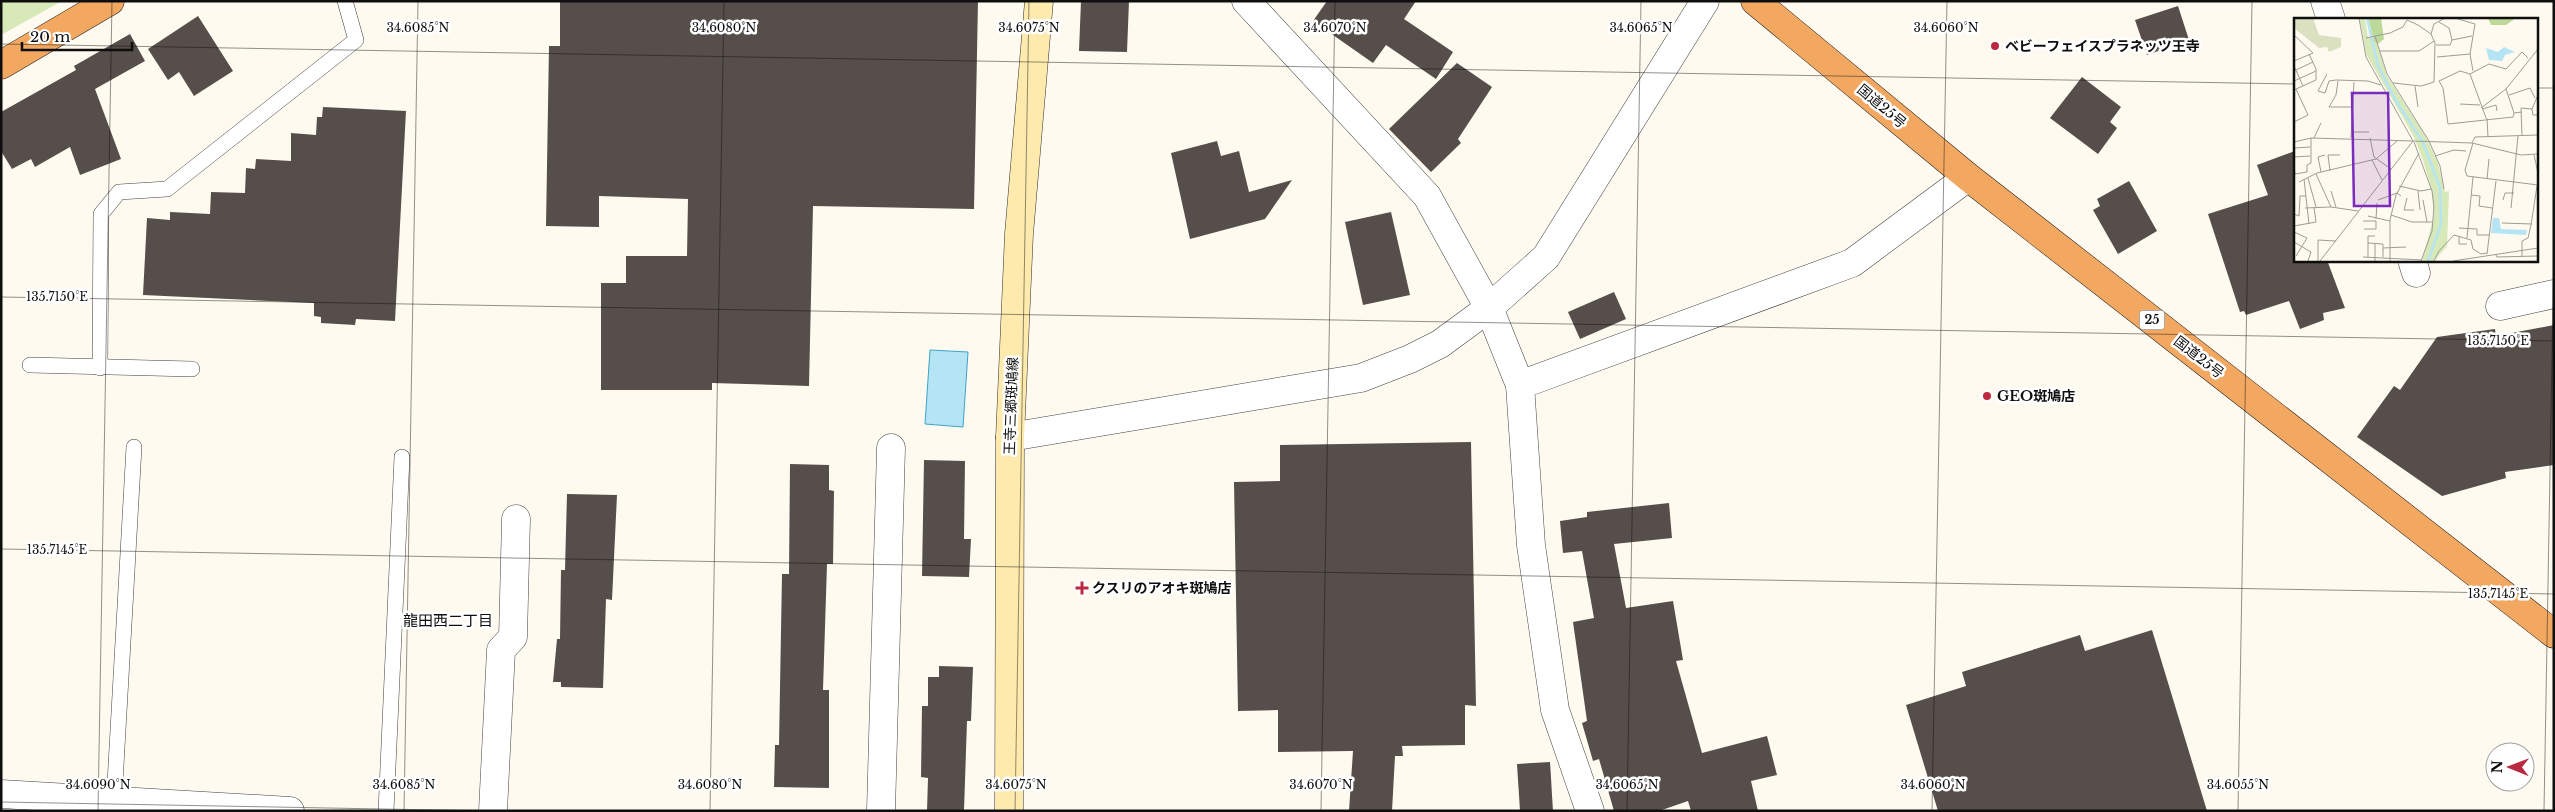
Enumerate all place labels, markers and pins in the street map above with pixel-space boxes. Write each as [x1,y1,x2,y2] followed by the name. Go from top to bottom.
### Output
[2005,37,2200,55] place label: ベビーフェイスプラネッツ王寺
[1989,40,2001,52] marker: ベビーフェイスプラネッツ王寺
[1997,387,2075,405] place label: GEO斑鳩店
[1981,390,1993,402] marker: GEO斑鳩店
[1092,579,1232,597] place label: クスリのアオキ斑鳩店
[1076,582,1088,594] marker: クスリのアオキ斑鳩店

